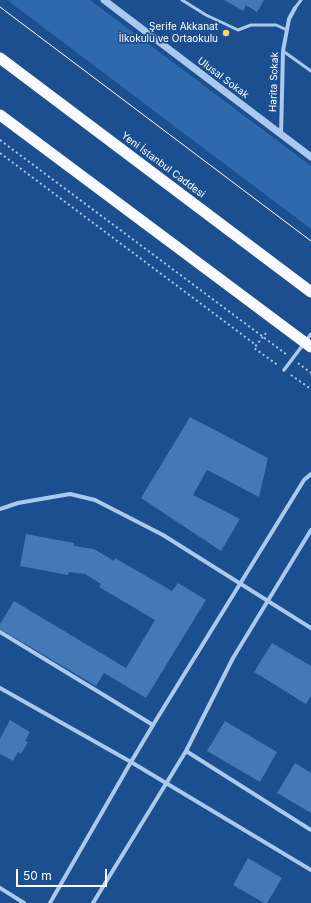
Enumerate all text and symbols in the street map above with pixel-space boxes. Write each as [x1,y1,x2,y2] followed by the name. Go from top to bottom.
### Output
[119,21,218,44] place label: Şerife Akkanat İlkokulu ve Ortaokulu
[221,28,231,38] marker: Şerife Akkanat İlkokulu ve Ortaokulu
[267,52,281,112] street label: Harita Sokak
[195,55,251,101] street label: Ulusal Sokak
[119,130,207,200] street label: Yeni İstanbul Caddesi
[18,861,109,887] scale bar
[23,868,52,883] text: 50 m

